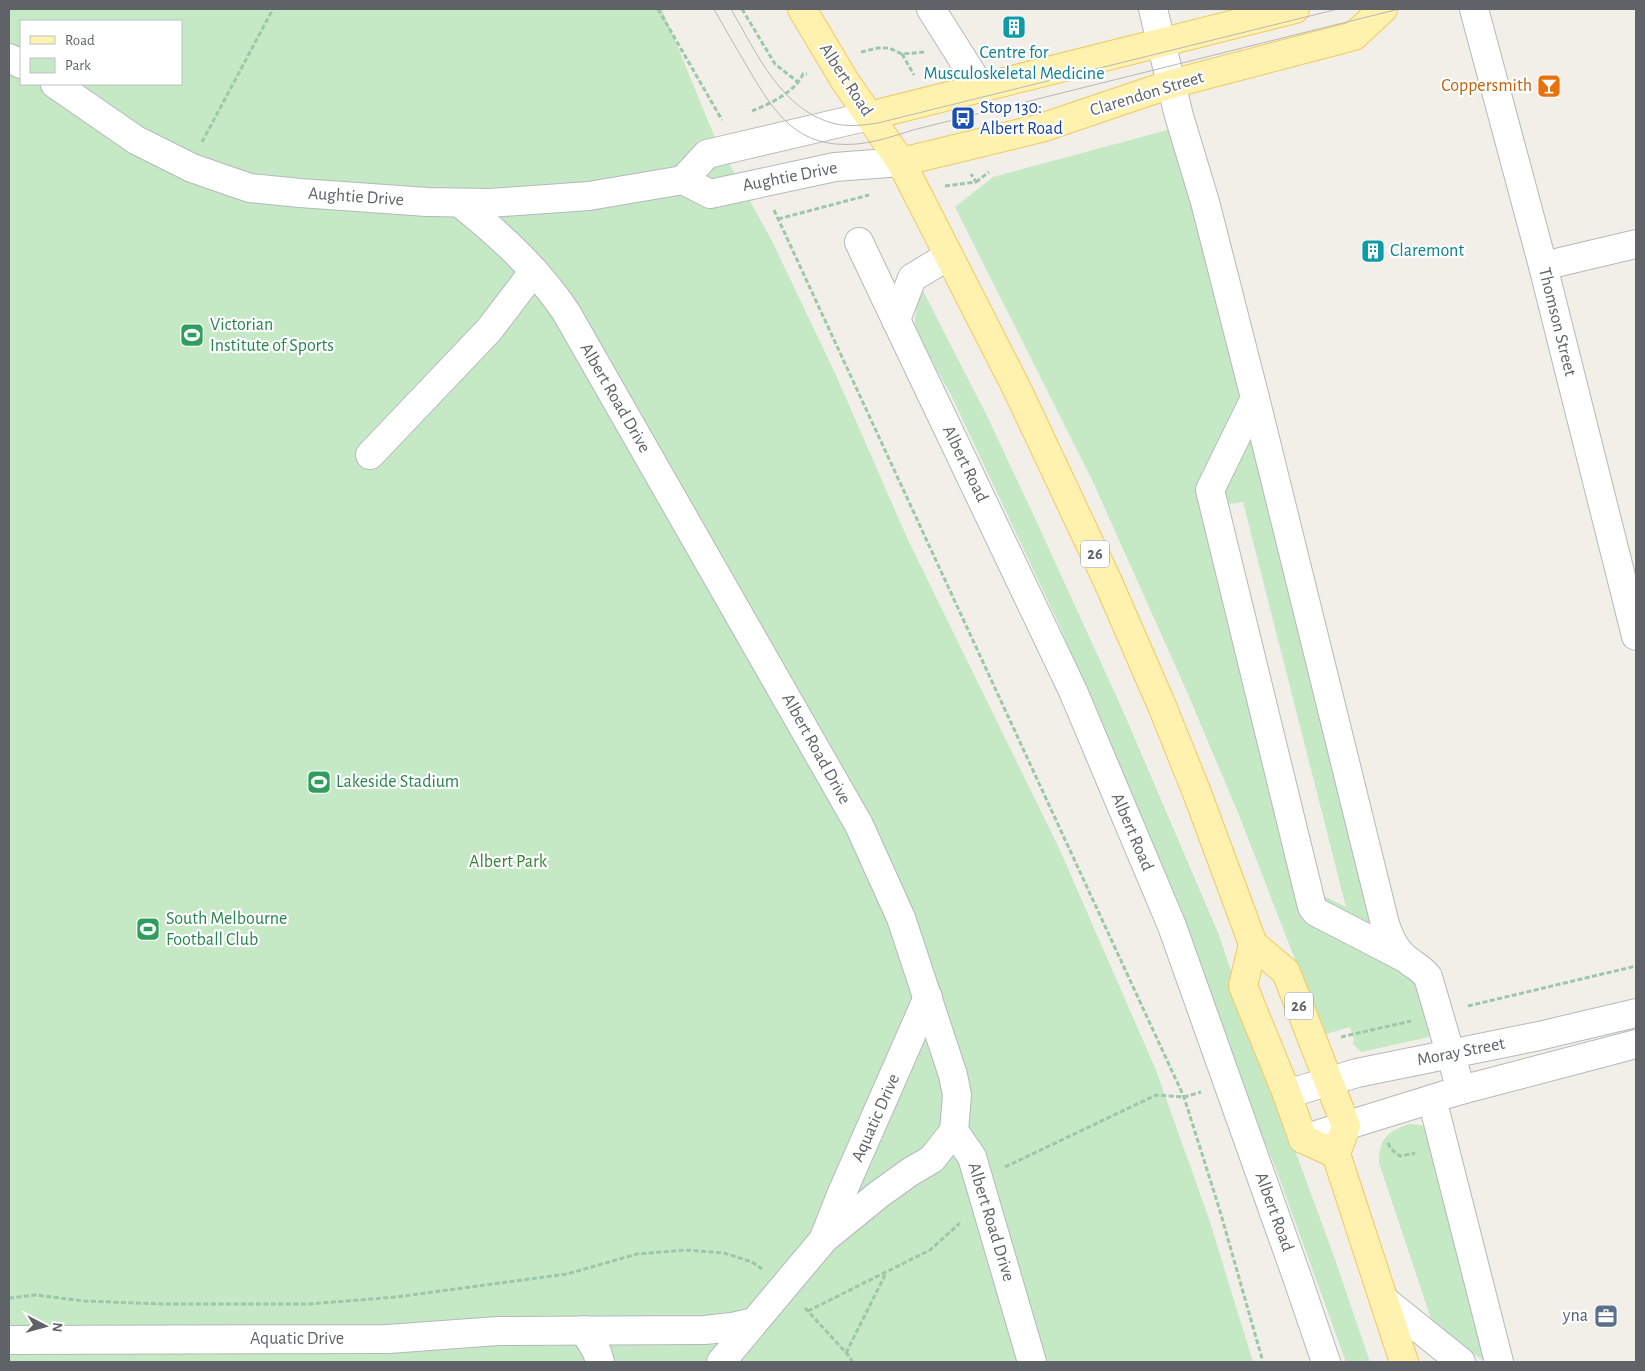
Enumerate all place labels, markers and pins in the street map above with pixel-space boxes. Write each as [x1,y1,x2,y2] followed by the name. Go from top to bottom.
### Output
[1001,14,1027,40] building icon: Centre for Musculoskeletal Medicine
[924,44,1104,83] place label: Centre for Musculoskeletal Medicine
[1536,73,1562,99] bar icon: Coppersmith
[1441,77,1532,95] place label: Coppersmith
[980,99,1063,138] place label: Stop 130: Albert Road
[950,105,976,131] bus stop icon: Stop 130: Albert Road
[1360,238,1386,264] building icon: Claremont
[1390,242,1464,260] place label: Claremont
[210,316,334,355] place label: Victorian Institute of Sports
[179,322,205,348] sports icon: Victorian Institute of Sports
[306,769,332,795] sports icon: Lakeside Stadium
[336,773,459,791] place label: Lakeside Stadium
[166,910,287,949] place label: South Melbourne Football Club
[135,916,161,942] sports icon: South Melbourne Football Club
[1593,1303,1619,1329] office icon: yna
[1562,1307,1588,1325] place label: yna

